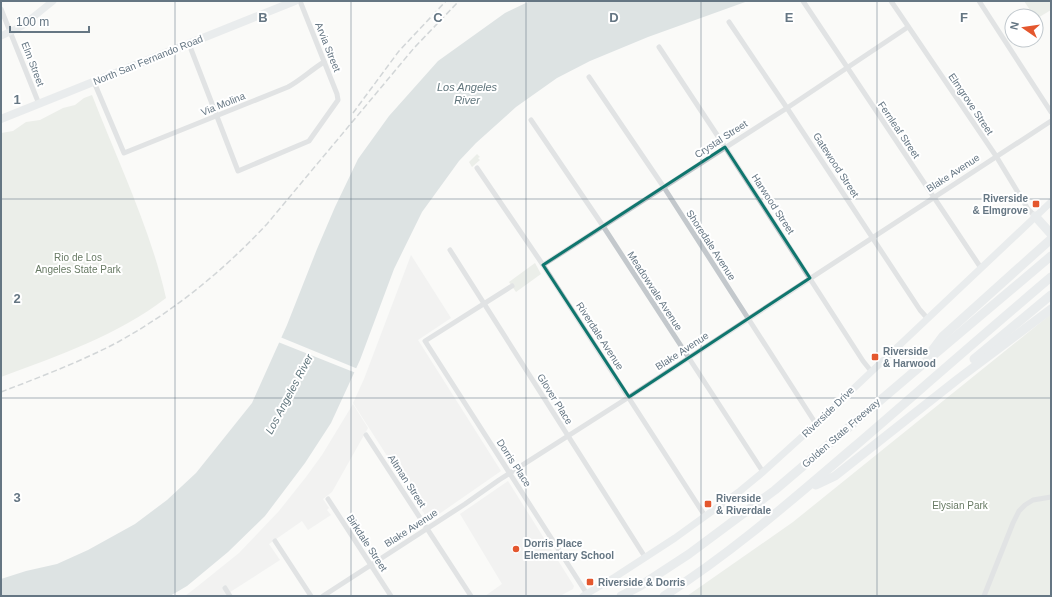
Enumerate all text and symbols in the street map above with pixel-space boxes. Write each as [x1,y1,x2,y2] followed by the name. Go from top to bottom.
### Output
[10,8,89,34] scale bar
[1004,8,1044,48] north arrow
[258,10,268,25] text: B
[433,10,443,25] text: C
[609,10,619,25] text: D
[785,10,794,25] text: E
[960,10,968,25] text: F
[16,15,49,29] text: 100 m
[1008,20,1021,31] text: N
[313,21,343,73] street label: Arvia Street
[92,33,204,87] street label: North San Fernando Road
[19,40,47,88] street label: Elm Street
[946,71,996,137] street label: Elmgrove Street
[437,81,498,106] water label: Los Angeles River
[199,90,247,118] street label: Via Molina
[13,92,21,107] text: 1
[876,100,922,161] street label: Fernleaf Street
[693,118,750,160] street label: Crystal Street
[811,131,861,200] street label: Gatewood Street
[924,152,982,194] street label: Blake Avenue
[749,172,797,236] street label: Harwood Street
[972,193,1028,216] place label: Riverside & Elmgrove
[1031,199,1041,209] marker: Riverside & Elmgrove
[684,208,738,283] street label: Shoredale Avenue
[625,249,685,333] street label: Meadowvale Avenue
[35,252,122,275] park label: Rio de Los Angeles State Park
[13,291,21,306] text: 2
[574,300,626,372] street label: Riverdale Avenue
[653,330,711,372] street label: Blake Avenue
[883,346,936,369] place label: Riverside & Harwood
[263,351,316,436] water label: Los Angeles River
[870,352,880,362] marker: Riverside & Harwood
[535,372,575,427] street label: Glover Place
[800,384,857,440] street label: Riverside Drive
[800,396,882,470] street label: Golden State Freeway
[495,437,534,489] street label: Dorris Place
[386,453,428,510] street label: Altman Street
[13,490,21,505] text: 3
[716,493,771,516] place label: Riverside & Riverdale
[703,499,713,509] marker: Riverside & Riverdale
[932,500,989,511] park label: Elysian Park
[382,507,440,549] street label: Blake Avenue
[345,512,390,574] street label: Birkdale Street
[524,538,614,561] place label: Dorris Place Elementary School
[511,544,521,554] marker: Dorris Place Elementary School
[585,577,595,587] marker: Riverside & Dorris
[598,577,686,588] place label: Riverside & Dorris

